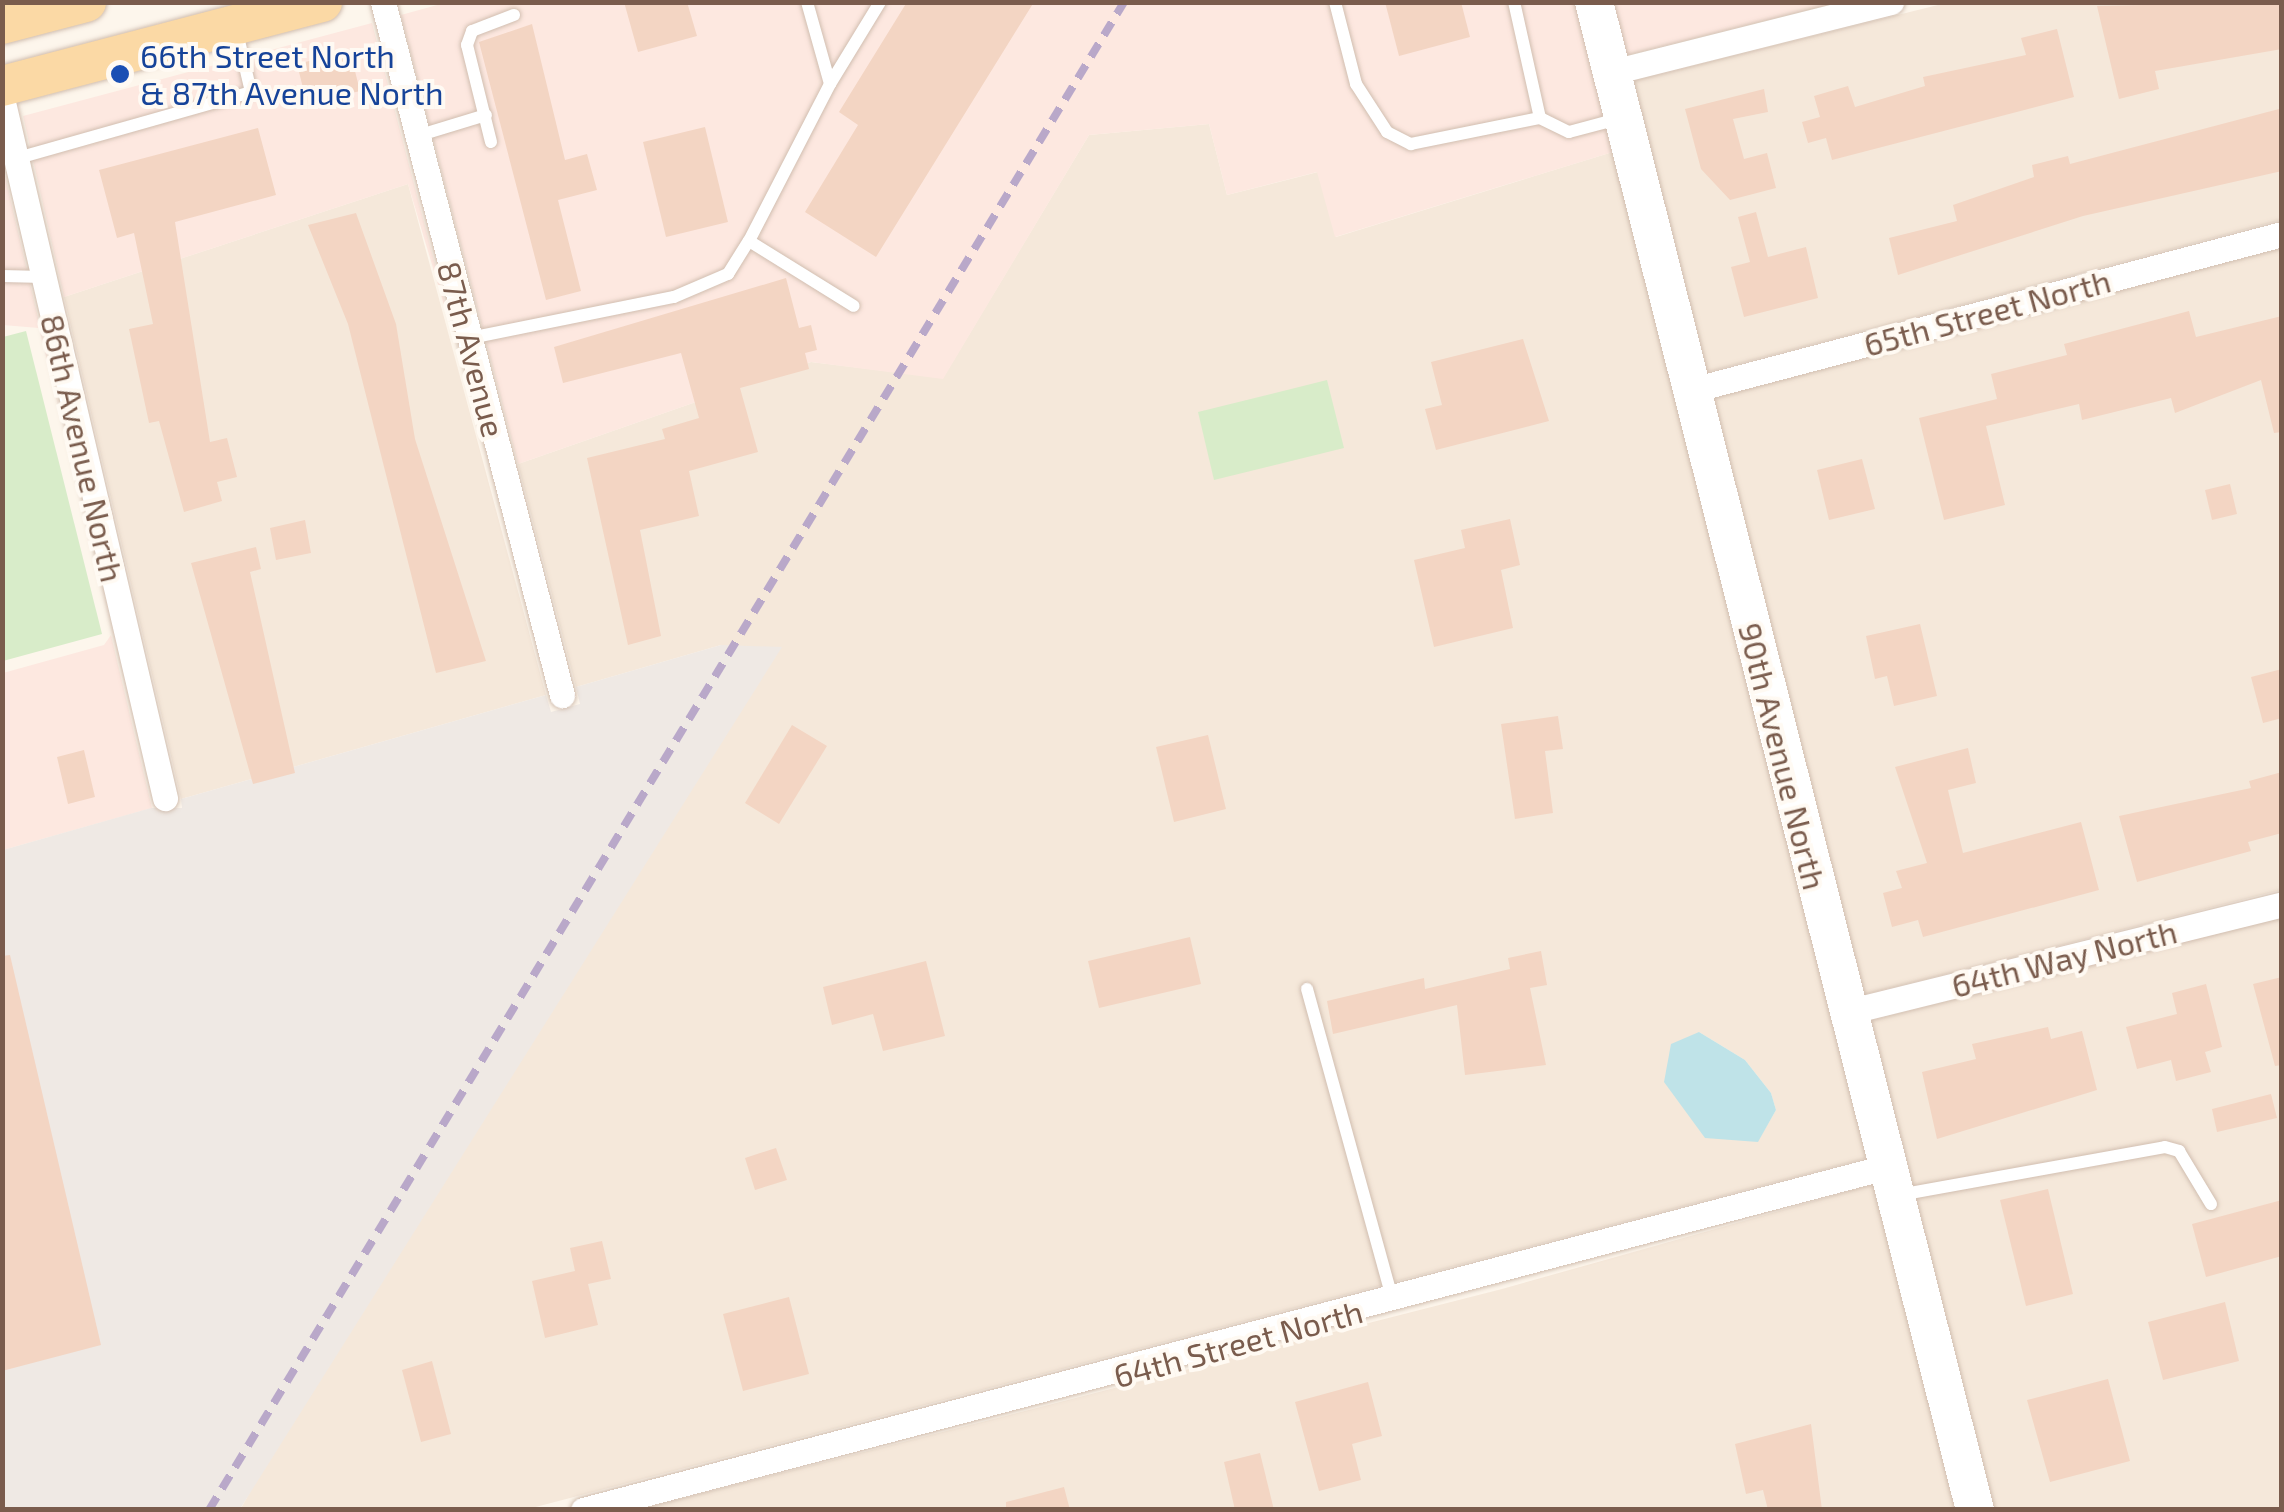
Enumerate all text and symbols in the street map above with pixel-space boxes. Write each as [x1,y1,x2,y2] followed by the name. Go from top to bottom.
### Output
[140,37,444,112] place label: 66th Street North & 87th Avenue North
[109,63,131,85] marker: 66th Street North & 87th Avenue North
[430,257,514,441] street label: 87th Avenue
[1859,261,2115,363] street label: 65th Street North
[33,310,133,586] street label: 86th Avenue North
[1731,618,1835,894] street label: 90th Avenue North
[1947,911,2181,1005] street label: 64th Way North
[1109,1291,1367,1395] street label: 64th Street North

